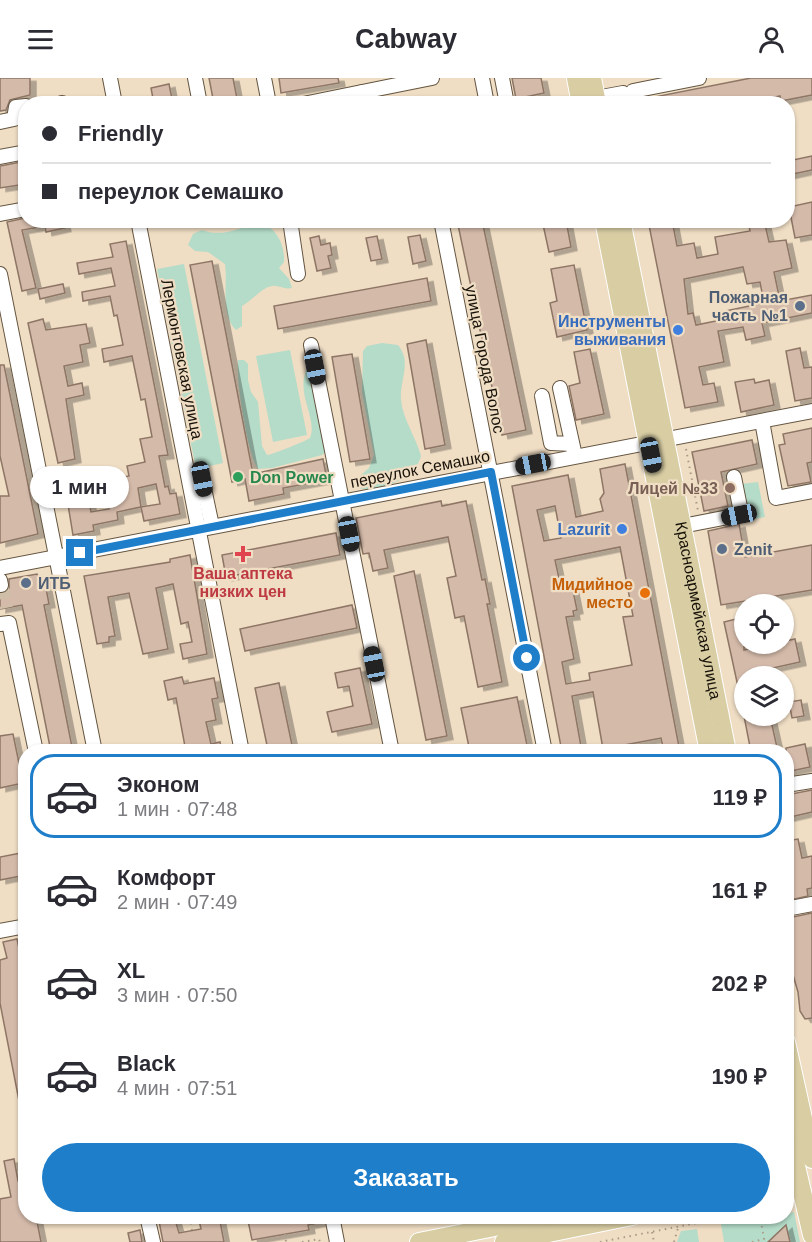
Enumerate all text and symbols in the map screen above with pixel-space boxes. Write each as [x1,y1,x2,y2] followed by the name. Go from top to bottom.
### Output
[24,23,57,56] icon: menu
[755,23,788,56] icon: person
[355,24,457,54] text: Cabway
[78,121,164,146] text: Friendly
[78,179,284,204] text: переулок Семашко
[158,277,206,441] street label: Лермонтовская улица
[462,283,508,435] street label: улица Города Волос
[709,289,788,324] place label: Пожарная часть №1
[793,299,807,313] marker: Пожарная часть №1
[558,313,666,348] place label: Инструменты выживания
[671,323,685,337] marker: Инструменты выживания
[303,348,327,386] car
[639,436,663,474] car
[349,447,491,491] street label: переулок Семашко
[514,452,552,476] car
[190,460,214,498] car
[31,466,130,508] callout: 1 мин
[250,469,334,486] place label: Don Power
[231,470,245,484] marker: Don Power
[52,476,107,498] text: 1 мин
[628,480,718,497] place label: Лицей №33
[723,481,737,495] marker: Лицей №33
[720,503,758,527] car
[337,515,361,553] car
[673,520,725,701] street label: Красноармейская улица
[558,521,611,538] place label: Lazurit
[615,522,629,536] marker: Lazurit
[66,539,93,566] route end
[734,541,773,558] place label: Zenit
[715,542,729,556] marker: Zenit
[236,547,250,561] marker: Ваша аптека низких цен
[193,565,293,600] place label: Ваша аптека низких цен
[38,575,71,592] place label: ИТБ
[19,576,33,590] marker: ИТБ
[552,576,633,611] place label: Мидийное место
[638,586,652,600] marker: Мидийное место
[734,594,794,726] map controls
[734,594,794,654] button: locate
[513,644,540,671] route start
[362,645,386,683] car
[734,666,794,726] button: layers
[45,769,99,823] icon: car
[117,772,200,797] text: Эконом
[713,785,767,810] text: 119 ₽
[117,798,237,820] text: 1 мин · 07:48
[45,862,99,916] icon: car
[117,865,216,890] text: Комфорт
[711,878,767,903] text: 161 ₽
[117,891,237,913] text: 2 мин · 07:49
[45,955,99,1009] icon: car
[117,958,145,983] text: XL
[711,971,767,996] text: 202 ₽
[117,984,237,1006] text: 3 мин · 07:50
[45,1048,99,1102] icon: car
[117,1051,176,1076] text: Black
[711,1064,767,1089] text: 190 ₽
[117,1077,237,1099] text: 4 мин · 07:51
[42,1143,770,1212] button: Заказать

